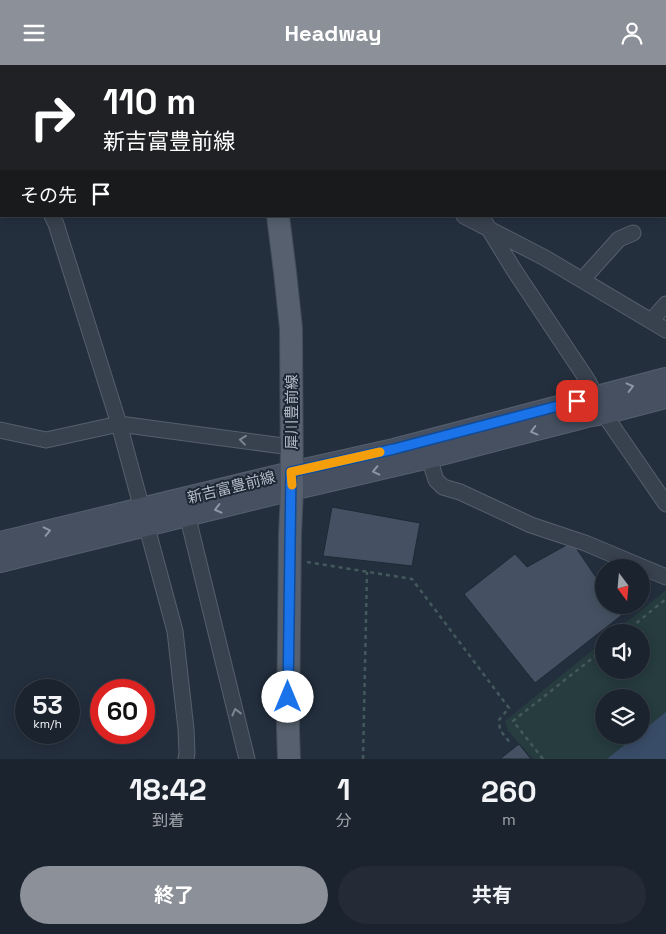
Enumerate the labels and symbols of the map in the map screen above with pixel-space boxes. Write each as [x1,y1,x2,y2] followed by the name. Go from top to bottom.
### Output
[282,374,301,450] street label: 犀川豊前線
[556,380,598,422] pin
[625,383,633,393] one-way arrow
[529,425,538,436] one-way arrow
[238,436,247,446] one-way arrow
[372,465,381,476] one-way arrow
[185,467,277,507] street label: 新吉富豊前線
[214,503,223,514] one-way arrow
[43,526,52,537] one-way arrow
[595,559,650,614] north arrow
[261,670,313,722] position arrow
[90,679,155,744] speed limit sign: 60
[231,707,242,716] one-way arrow

